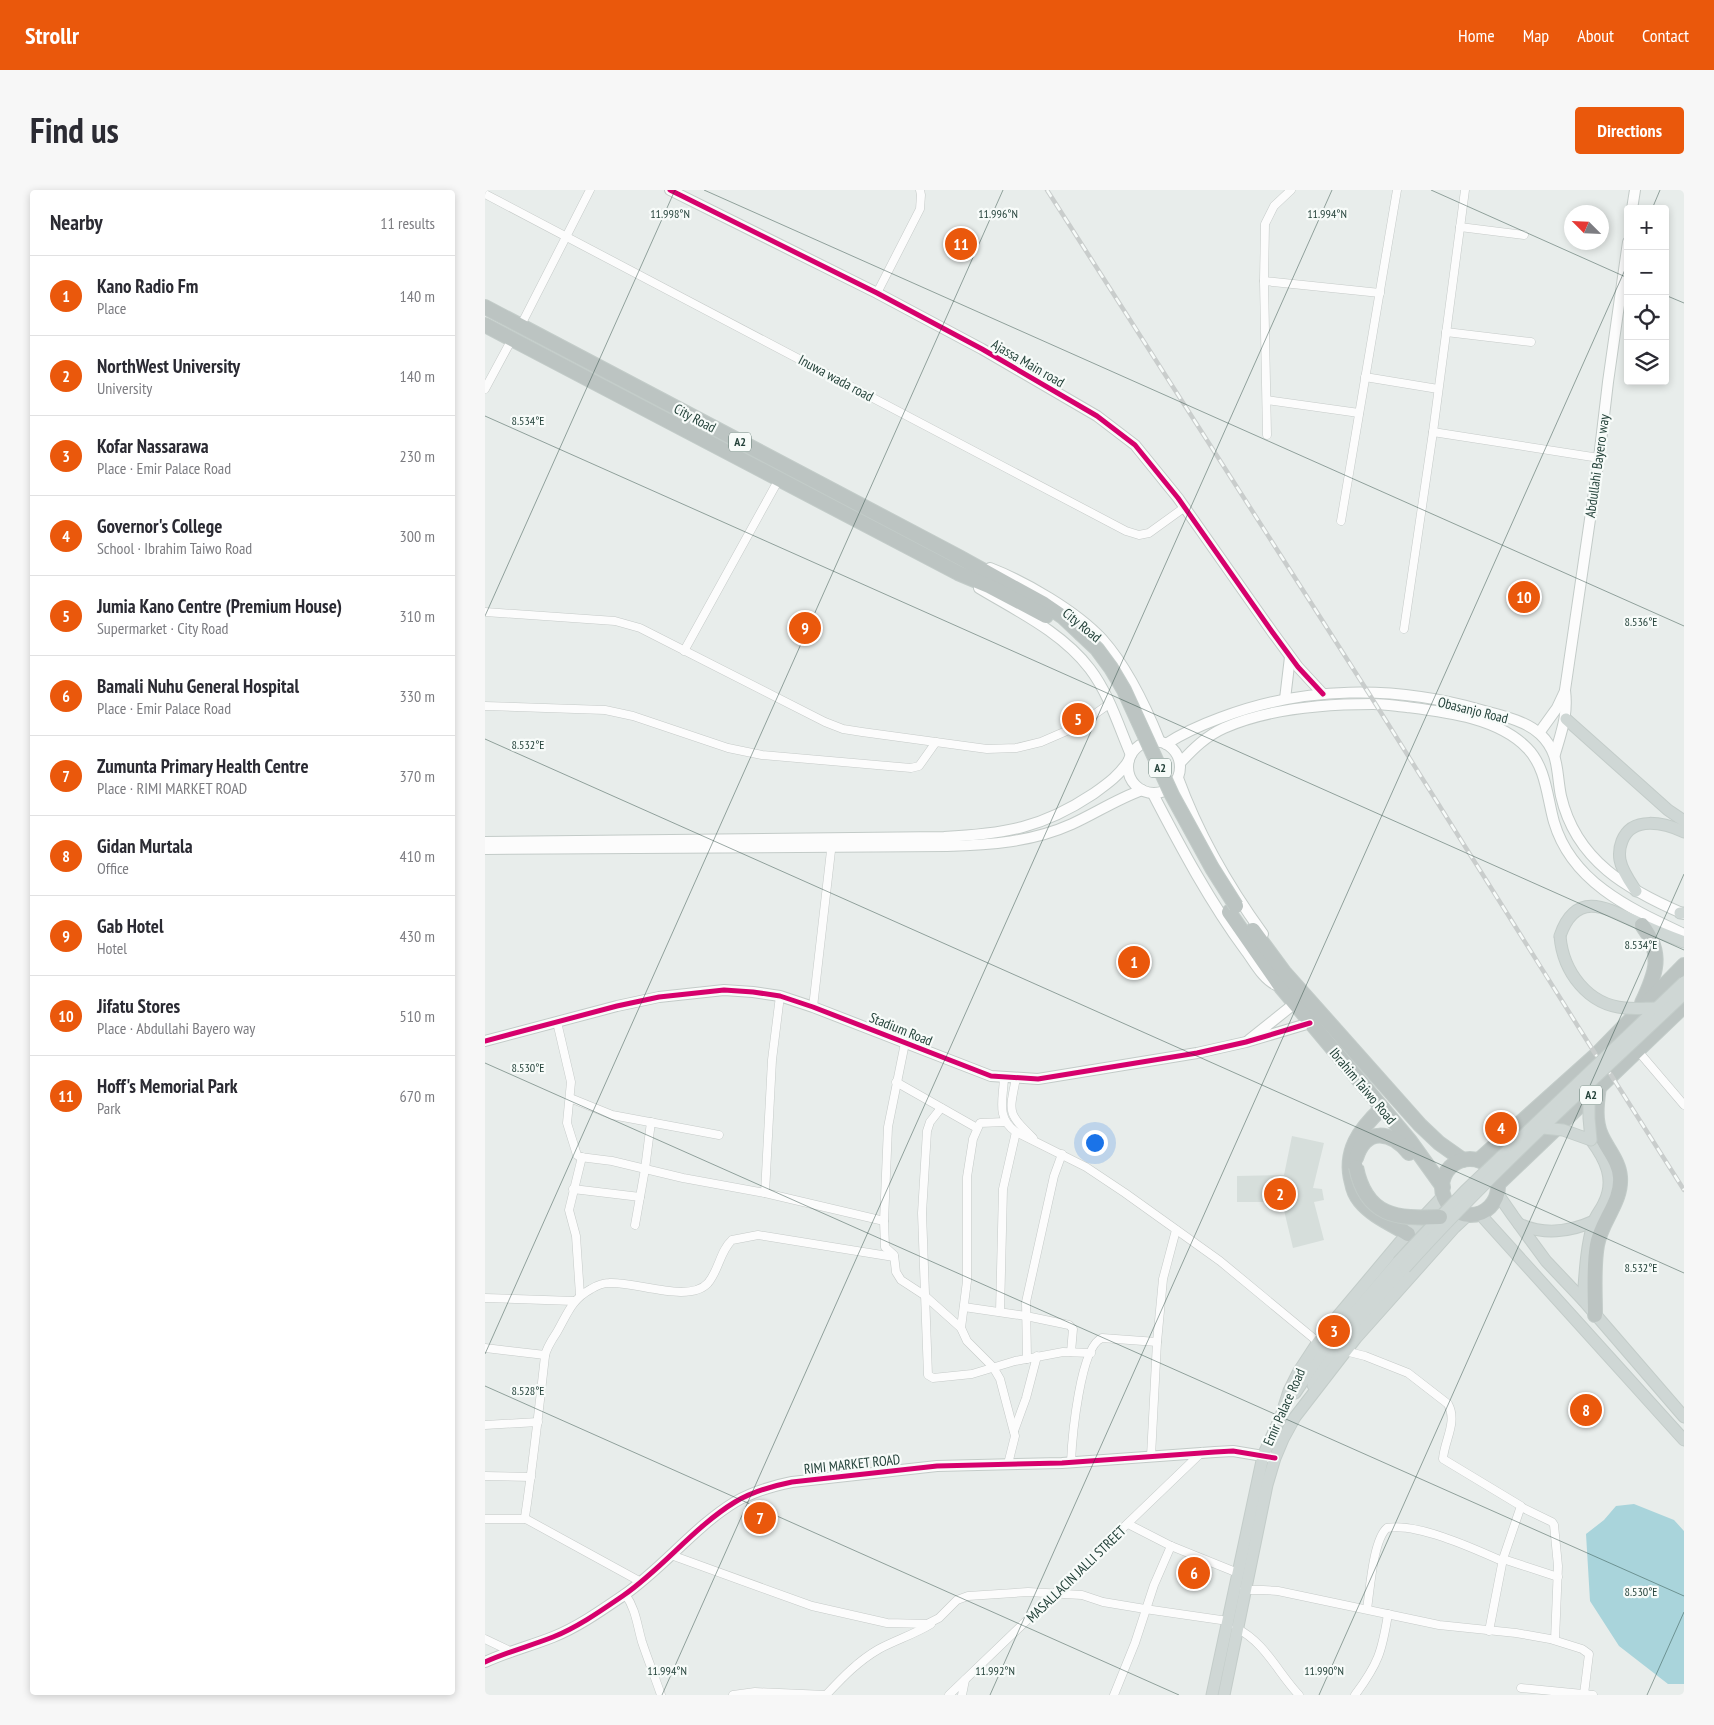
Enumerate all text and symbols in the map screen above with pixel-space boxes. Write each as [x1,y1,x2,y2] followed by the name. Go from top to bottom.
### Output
[25,20,79,51] text: Strollr
[1458,24,1495,47] text: Home
[1523,24,1549,47] text: Map
[1577,24,1614,47] text: About
[1642,24,1689,47] text: Contact
[30,107,119,153] text: Find us
[1575,107,1684,154] button: Directions
[1564,205,1609,250] north arrow
[1624,205,1669,385] map controls
[1624,205,1669,250] button: +
[650,206,690,221] text: 11.998°N
[978,206,1018,221] text: 11.996°N
[1307,206,1347,221] text: 11.994°N
[50,209,103,236] text: Nearby
[380,213,435,233] text: 11 results
[945,225,977,263] pin: 11
[1624,250,1669,295] button: −
[97,274,198,298] text: Kano Radio Fm
[62,286,70,306] text: 1
[400,286,435,306] text: 140 m
[1624,295,1669,340] button: locate
[97,298,126,318] text: Place
[988,335,1068,391] street label: Ajassa Main road
[1624,340,1669,385] button: layers
[795,351,877,405] street label: Inuwa wada road
[97,354,240,378] text: NorthWest University
[62,366,70,386] text: 2
[400,366,435,386] text: 140 m
[97,378,152,398] text: University
[671,400,719,436] street label: City Road
[1581,412,1613,519] street label: Abdullahi Bayero way
[512,413,545,428] text: 8.534°E
[729,432,751,452] road number: A2
[97,434,209,458] text: Kofar Nassarawa
[62,446,70,466] text: 3
[400,446,435,466] text: 230 m
[97,458,231,478] text: Place · Emir Palace Road
[97,514,222,538] text: Governor's College
[62,526,70,546] text: 4
[400,526,435,546] text: 300 m
[97,538,252,558] text: School · Ibrahim Taiwo Road
[1508,578,1540,616] pin: 10
[97,594,342,618] text: Jumia Kano Centre (Premium House)
[1059,604,1105,646] street label: City Road
[62,606,70,626] text: 5
[400,606,435,626] text: 310 m
[789,609,821,647] pin: 9
[1625,614,1658,629] text: 8.536°E
[97,618,229,638] text: Supermarket · City Road
[97,674,299,698] text: Bamali Nuhu General Hospital
[62,686,70,706] text: 6
[400,686,435,706] text: 330 m
[1436,693,1510,727] street label: Obasanjo Road
[97,698,231,718] text: Place · Emir Palace Road
[1062,700,1094,738] pin: 5
[512,737,545,752] text: 8.532°E
[97,754,309,778] text: Zumunta Primary Health Centre
[1149,758,1171,778] road number: A2
[62,766,70,786] text: 7
[400,766,435,786] text: 370 m
[97,778,247,798] text: Place · RIMI MARKET ROAD
[97,834,193,858] text: Gidan Murtala
[62,846,70,866] text: 8
[400,846,435,866] text: 410 m
[97,858,129,878] text: Office
[97,914,164,938] text: Gab Hotel
[62,926,70,946] text: 9
[400,926,435,946] text: 430 m
[1625,937,1658,952] text: 8.534°E
[97,938,127,958] text: Hotel
[1118,943,1150,981] pin: 1
[97,994,180,1018] text: Jifatu Stores
[58,1006,74,1026] text: 10
[400,1006,435,1026] text: 510 m
[867,1008,935,1050] street label: Stadium Road
[97,1018,255,1038] text: Place · Abdullahi Bayero way
[1326,1044,1400,1128] street label: Ibrahim Taiwo Road
[512,1060,545,1075] text: 8.530°E
[97,1074,238,1098] text: Hoff's Memorial Park
[58,1086,74,1106] text: 11
[400,1086,435,1106] text: 670 m
[1580,1086,1602,1104] road number: A2
[97,1098,121,1118] text: Park
[1485,1109,1517,1147] pin: 4
[1082,1130,1108,1156] your location
[1264,1175,1296,1213] pin: 2
[1625,1260,1658,1275] text: 8.532°E
[1318,1312,1350,1350] pin: 3
[1259,1366,1309,1448] street label: Emir Palace Road
[512,1383,545,1398] text: 8.528°E
[1570,1391,1602,1429] pin: 8
[803,1450,901,1478] street label: RIMI MARKET ROAD
[744,1499,776,1537] pin: 7
[1022,1521,1130,1626] street label: MASALLACIN JALLI STREET
[1178,1554,1210,1592] pin: 6
[1625,1584,1658,1599] text: 8.530°E
[647,1663,687,1678] text: 11.994°N
[975,1663,1015,1678] text: 11.992°N
[1304,1663,1344,1678] text: 11.990°N

